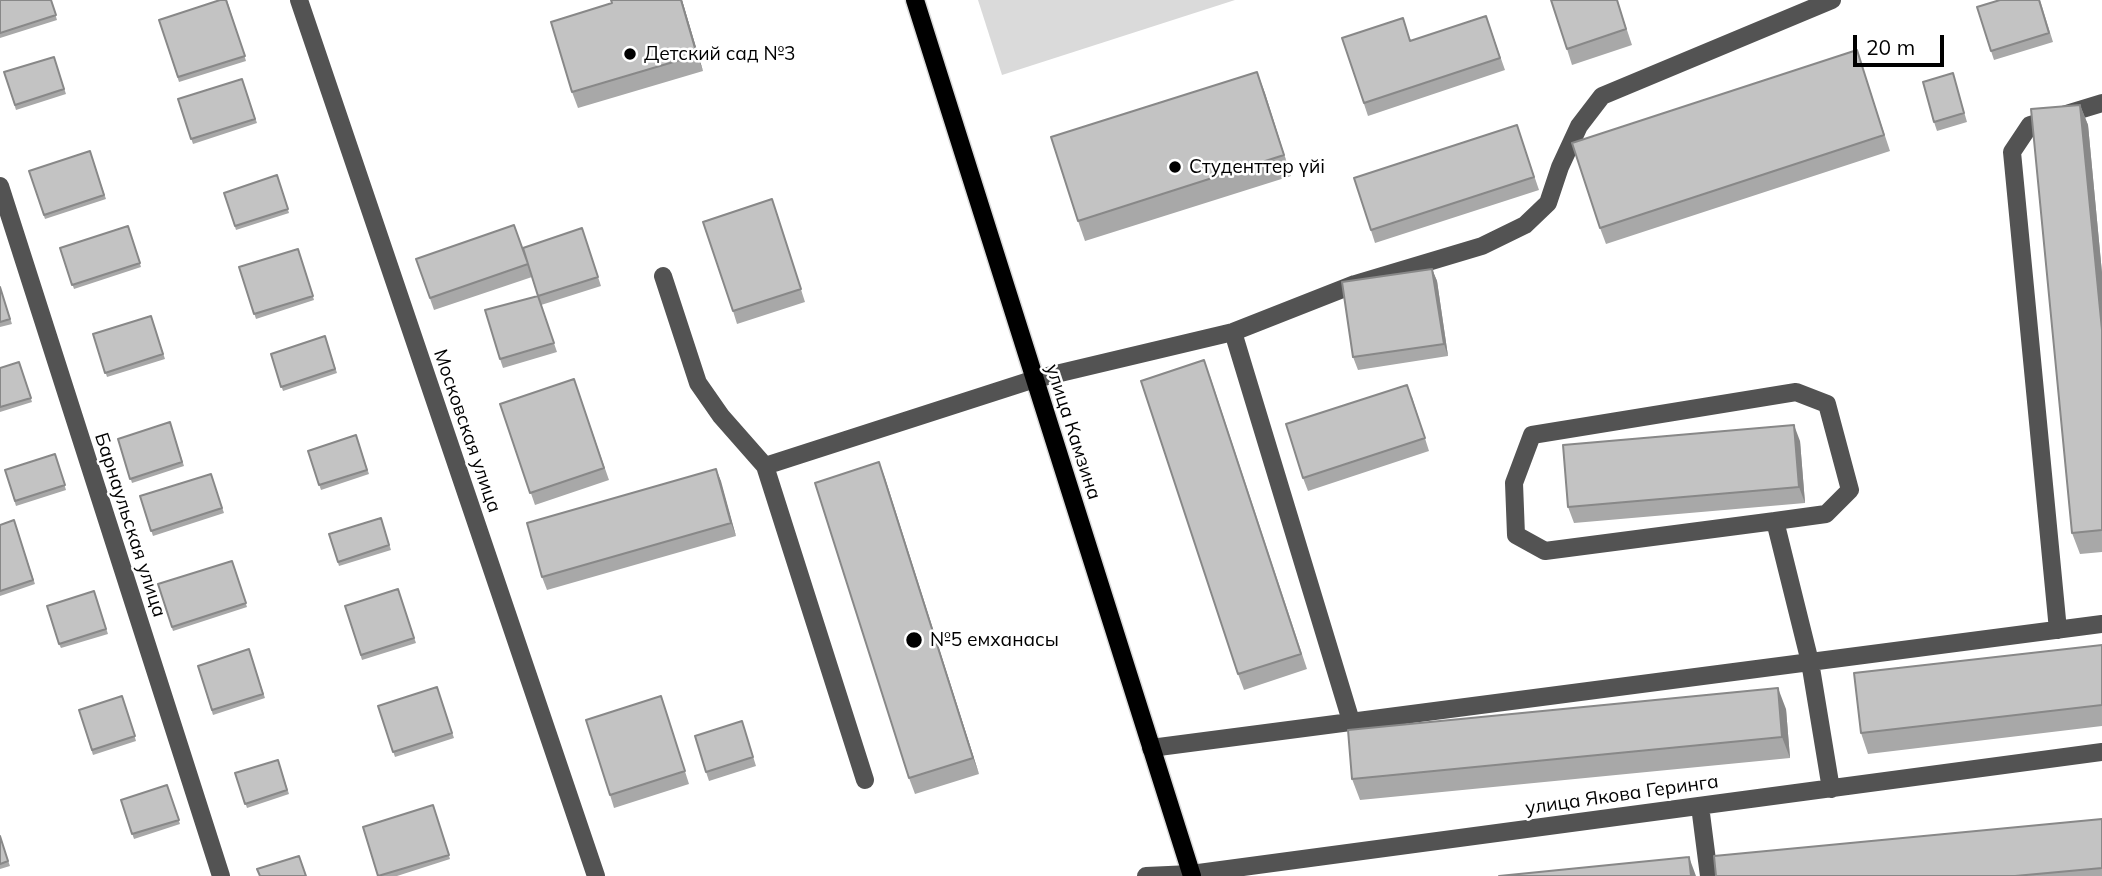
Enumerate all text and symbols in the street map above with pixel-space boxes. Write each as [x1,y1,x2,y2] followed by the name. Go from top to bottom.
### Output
[1857,21,1948,65] scale bar
[1866,34,1915,60] text: 20 m
[644,43,795,65] place label: Детский сад №3
[622,46,638,62] marker: Детский сад №3
[1189,156,1325,178] place label: Студенттер үйі
[1167,159,1183,175] marker: Студенттер үйі
[428,346,506,516] street label: Московская улица
[1040,361,1106,503] street label: улица Камзина
[89,430,171,620] street label: Барнаульская улица
[930,629,1059,651] place label: №5 емханасы
[904,630,924,650] marker: №5 емханасы
[1524,770,1720,820] street label: улица Якова Геринга

